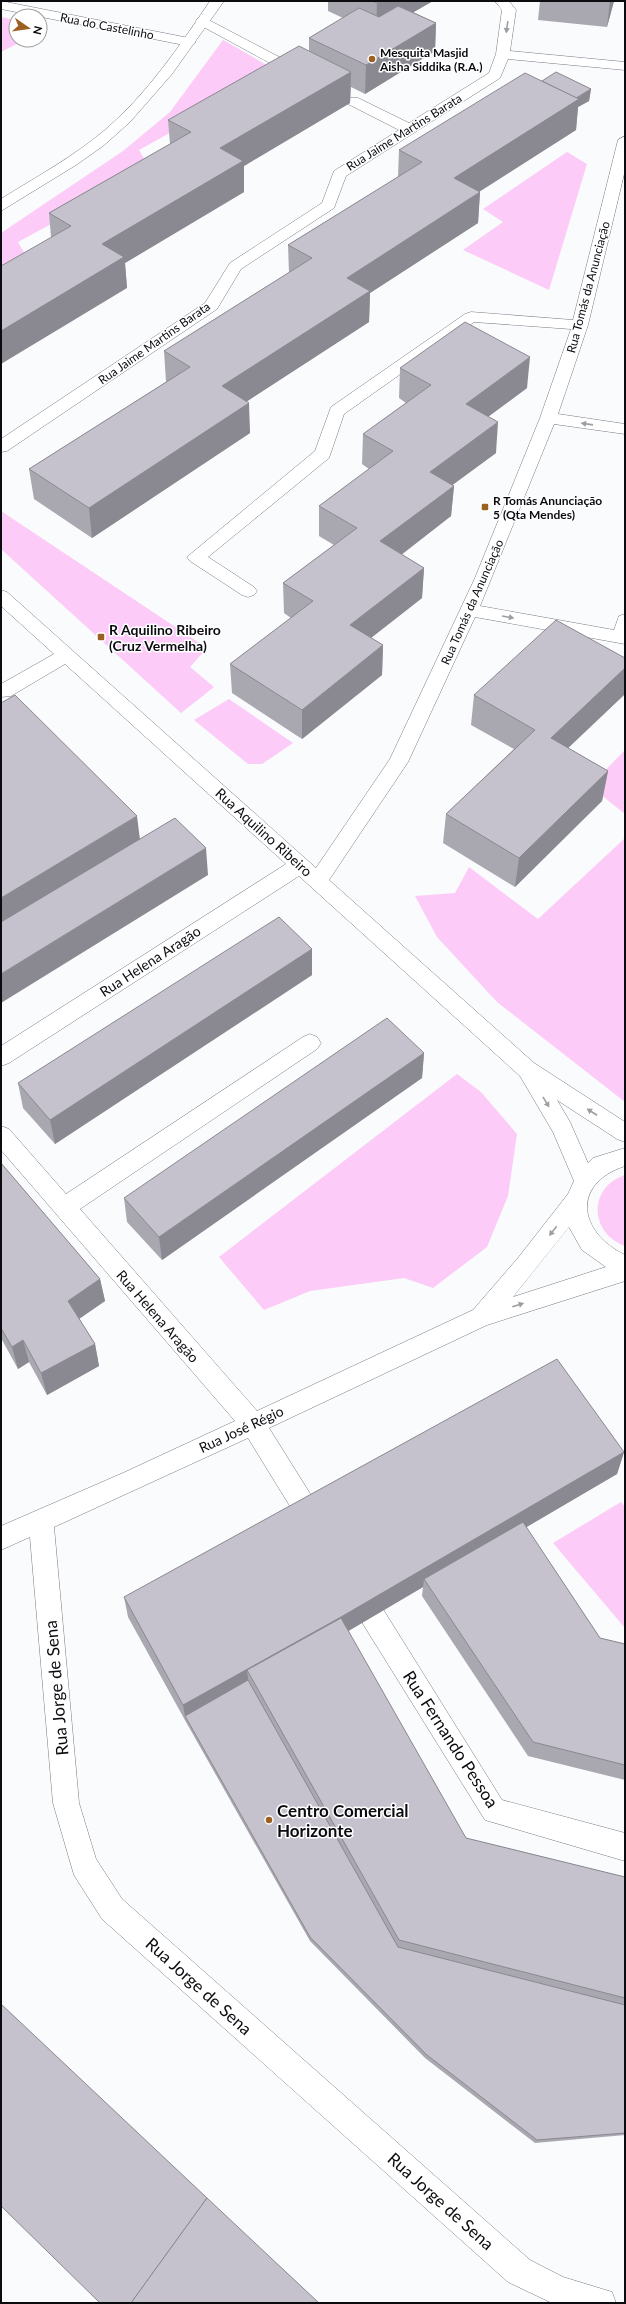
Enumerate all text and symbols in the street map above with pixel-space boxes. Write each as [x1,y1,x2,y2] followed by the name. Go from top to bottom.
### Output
[8,8,48,48] north arrow
[59,10,155,42] street label: Rua do Castelinho
[504,21,510,33] one-way arrow
[31,25,46,36] text: N
[379,45,482,74] place label: Mesquita Masjid Aisha Siddika (R.A.)
[367,54,377,64] marker: Mesquita Masjid Aisha Siddika (R.A.)
[343,90,465,174] street label: Rua Jaime Martins Barata
[563,219,613,355] street label: Rua Tomás da Anunciação
[95,299,213,387] street label: Rua Jaime Martins Barata
[581,420,593,427] one-way arrow
[493,493,602,522] place label: R Tomás Anunciação 5 (Qta Mendes)
[480,502,490,512] marker: R Tomás Anunciação 5 (Qta Mendes)
[438,537,507,667] street label: Rua Tomás da Anunciação
[502,615,514,621] one-way arrow
[109,621,221,654] place label: R Aquilino Ribeiro (Cruz Vermelha)
[96,632,106,642] marker: R Aquilino Ribeiro (Cruz Vermelha)
[212,784,316,880] street label: Rua Aquilino Ribeiro
[96,922,204,1000] street label: Rua Helena Aragão
[543,1096,550,1108] one-way arrow
[587,1108,597,1116] one-way arrow
[549,1225,557,1236] one-way arrow
[113,1266,203,1366] street label: Rua Helena Aragão
[512,1302,524,1308] one-way arrow
[196,1402,286,1456] street label: Rua José Régio
[40,1620,72,1756] street label: Rua Jorge de Sena
[399,1667,503,1811] street label: Rua Fernando Pessoa
[277,1800,409,1841] place label: Centro Comercial Horizonte
[264,1815,274,1825] marker: Centro Comercial Horizonte
[142,1933,256,2039] street label: Rua Jorge de Sena
[384,2148,498,2254] street label: Rua Jorge de Sena

